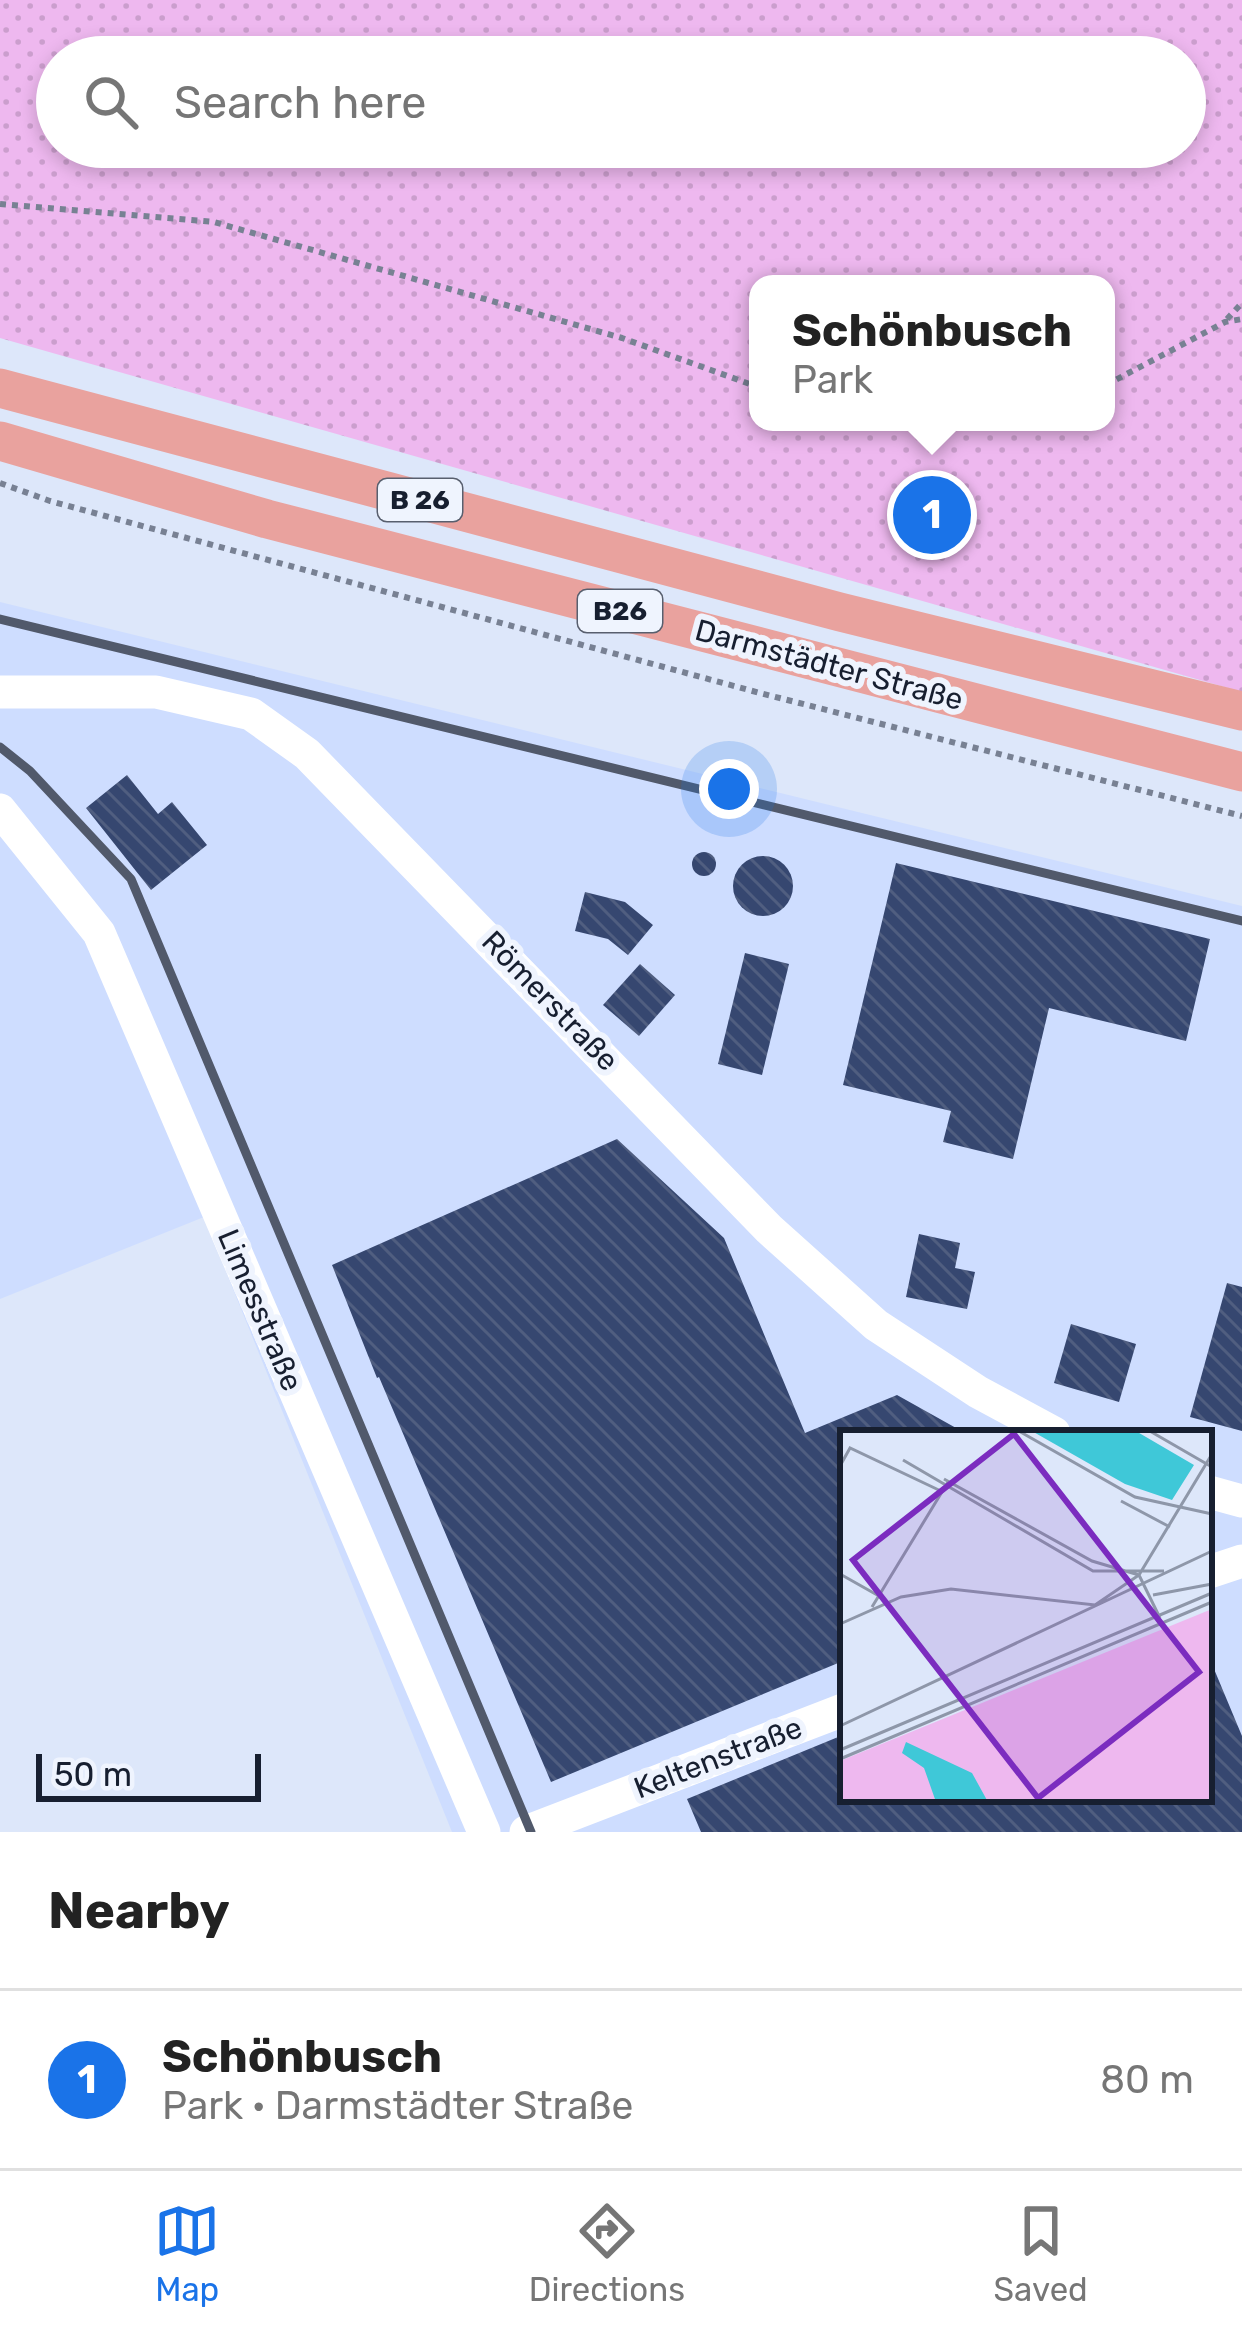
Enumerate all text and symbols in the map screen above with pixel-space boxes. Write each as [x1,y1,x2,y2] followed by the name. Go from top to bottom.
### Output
[36,36,1206,168] search box
[78,69,144,135] icon: search
[174,76,426,129] text: Search here
[749,275,1115,431] popup
[792,304,1072,357] text: Schönbusch
[792,357,873,403] text: Park
[893,470,971,560] pin: 1
[378,479,462,521] road number: B 26
[578,590,662,632] road number: B26
[691,612,967,718] street label: Darmstädter Straße
[699,759,759,819] your location
[474,923,626,1079] street label: Römerstraße
[210,1224,310,1396] street label: Limesstraße
[840,1430,1212,1802] inset map
[629,1709,807,1807] street label: Keltenstraße
[36,1748,261,1801] scale bar
[54,1755,132,1794] text: 50 m
[48,1880,230,1941] text: Nearby
[162,2030,442,2083] text: Schönbusch
[77,2057,97,2103] text: 1
[1100,2057,1194,2103] text: 80 m
[162,2083,633,2129] text: Park · Darmstädter Straße
[154,2198,220,2309] tab: Map
[529,2198,685,2309] tab: Directions
[994,2198,1088,2309] tab: Saved

